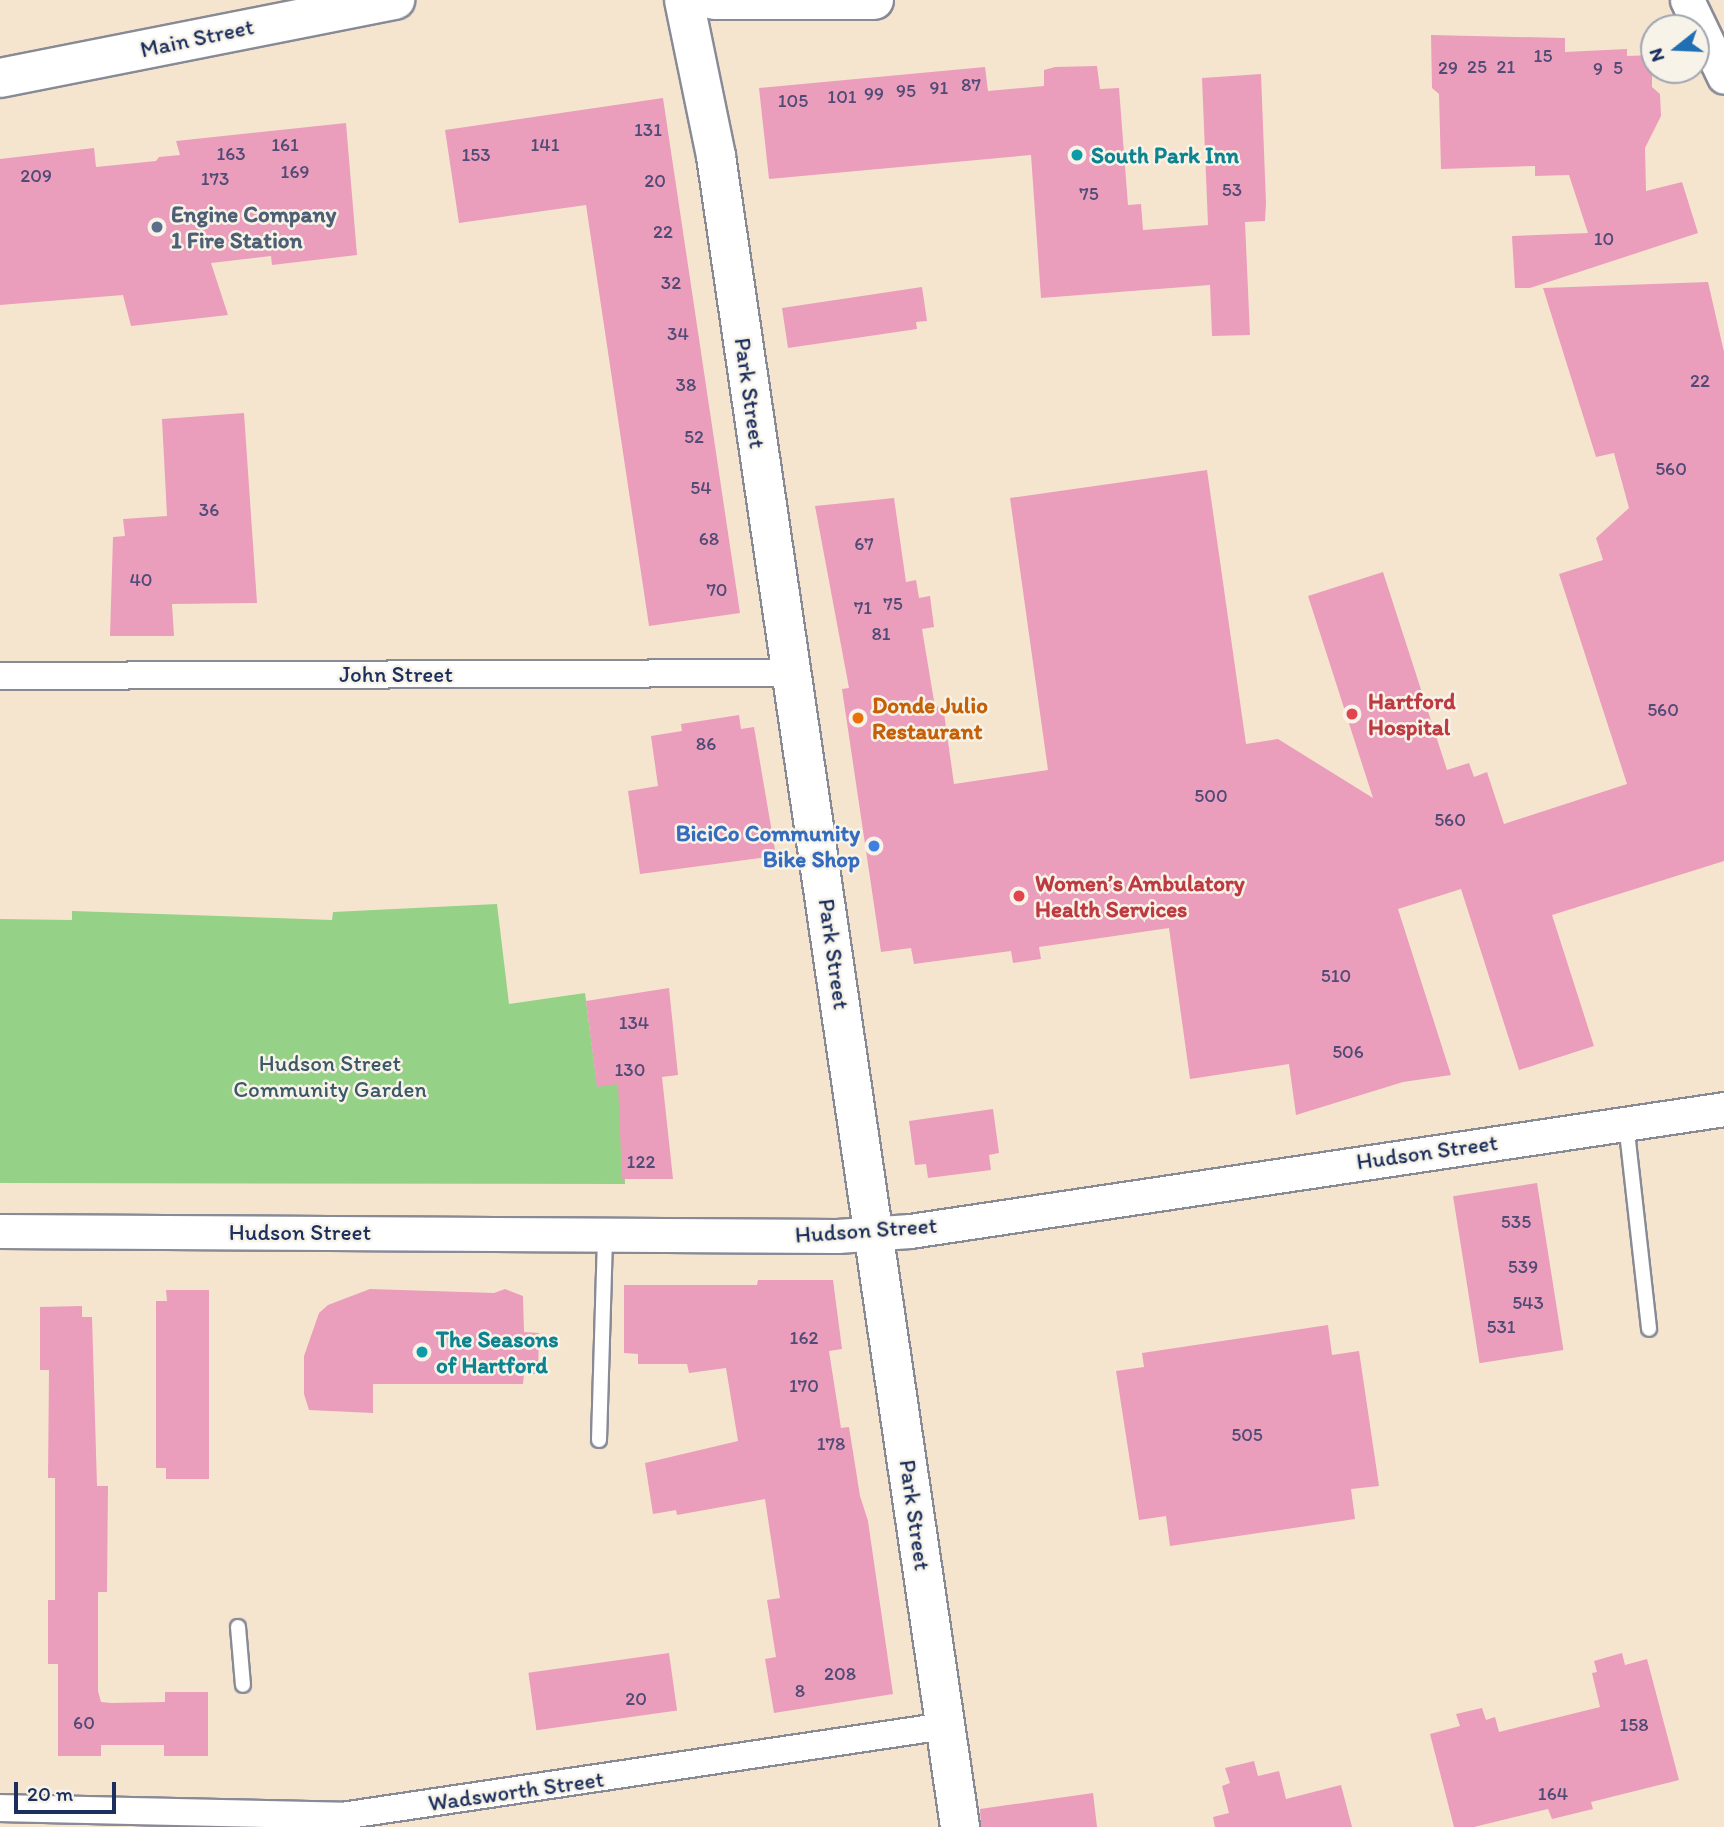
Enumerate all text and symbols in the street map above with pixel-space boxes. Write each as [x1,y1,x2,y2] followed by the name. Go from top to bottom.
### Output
[138,13,256,63] street label: Main Street
[1640,14,1710,84] north arrow
[1534,45,1552,67] house number: 15
[1644,45,1669,65] text: N
[1467,56,1487,78] house number: 25
[1497,56,1515,78] house number: 21
[1438,57,1458,79] house number: 29
[1613,57,1623,79] house number: 5
[1593,58,1603,80] house number: 9
[961,74,981,96] house number: 87
[930,77,948,99] house number: 91
[896,80,916,102] house number: 95
[864,83,884,105] house number: 99
[827,86,857,108] house number: 101
[778,90,808,112] house number: 105
[634,119,662,141] house number: 131
[271,134,299,156] house number: 161
[530,134,560,156] house number: 141
[1091,141,1238,169] place label: South Park Inn
[216,143,246,165] house number: 163
[461,144,491,166] house number: 153
[1069,147,1085,163] marker: South Park Inn
[281,161,309,183] house number: 169
[20,165,52,187] house number: 209
[201,168,229,190] house number: 173
[644,170,666,192] house number: 20
[1222,179,1242,201] house number: 53
[1079,183,1099,205] house number: 75
[171,200,336,254] place label: Engine Company 1 Fire Station
[149,219,165,235] marker: Engine Company 1 Fire Station
[653,221,673,243] house number: 22
[1594,228,1614,250] house number: 10
[661,272,681,294] house number: 32
[667,323,689,345] house number: 34
[729,336,771,450] street label: Park Street
[1690,370,1710,392] house number: 22
[676,374,696,396] house number: 38
[684,426,704,448] house number: 52
[1655,458,1687,480] house number: 560
[690,477,712,499] house number: 54
[199,499,219,521] house number: 36
[699,528,719,550] house number: 68
[854,533,874,555] house number: 67
[129,569,153,591] house number: 40
[706,579,728,601] house number: 70
[883,593,903,615] house number: 75
[854,597,872,619] house number: 71
[871,623,891,645] house number: 81
[339,660,453,688] street label: John Street
[1368,687,1455,741] place label: Hartford Hospital
[872,691,988,745] place label: Donde Julio Restaurant
[1647,699,1679,721] house number: 560
[1342,704,1362,724] marker: Hartford Hospital
[850,710,866,726] marker: Donde Julio Restaurant
[696,733,716,755] house number: 86
[1194,785,1228,807] house number: 500
[1434,809,1466,831] house number: 560
[676,819,860,873] place label: BiciCo Community Bike Shop
[866,838,882,854] marker: BiciCo Community Bike Shop
[1035,869,1245,923] place label: Women’s Ambulatory Health Services
[1009,886,1029,906] marker: Women’s Ambulatory Health Services
[813,897,855,1011] street label: Park Street
[1321,965,1351,987] house number: 510
[619,1012,649,1034] house number: 134
[1332,1041,1364,1063] house number: 506
[233,1049,427,1103] park label: Hudson Street Community Garden
[615,1059,645,1081] house number: 130
[1355,1128,1499,1176] street label: Hudson Street
[627,1151,655,1173] house number: 122
[794,1211,938,1249] street label: Hudson Street
[1501,1211,1531,1233] house number: 535
[229,1218,371,1246] street label: Hudson Street
[1508,1256,1538,1278] house number: 539
[1512,1292,1544,1314] house number: 543
[1486,1316,1516,1338] house number: 531
[436,1325,557,1379] place label: The Seasons of Hartford
[790,1327,818,1349] house number: 162
[414,1344,430,1360] marker: The Seasons of Hartford
[789,1375,819,1397] house number: 170
[1231,1424,1263,1446] house number: 505
[817,1433,845,1455] house number: 178
[894,1458,936,1572] street label: Park Street
[824,1663,856,1685] house number: 208
[795,1680,805,1702] house number: 8
[625,1688,647,1710] house number: 20
[73,1712,95,1734] house number: 60
[1619,1714,1649,1736] house number: 158
[426,1765,606,1817] street label: Wadsworth Street
[18,1768,119,1812] scale bar
[27,1781,73,1806] text: 20 m
[1538,1783,1568,1805] house number: 164

